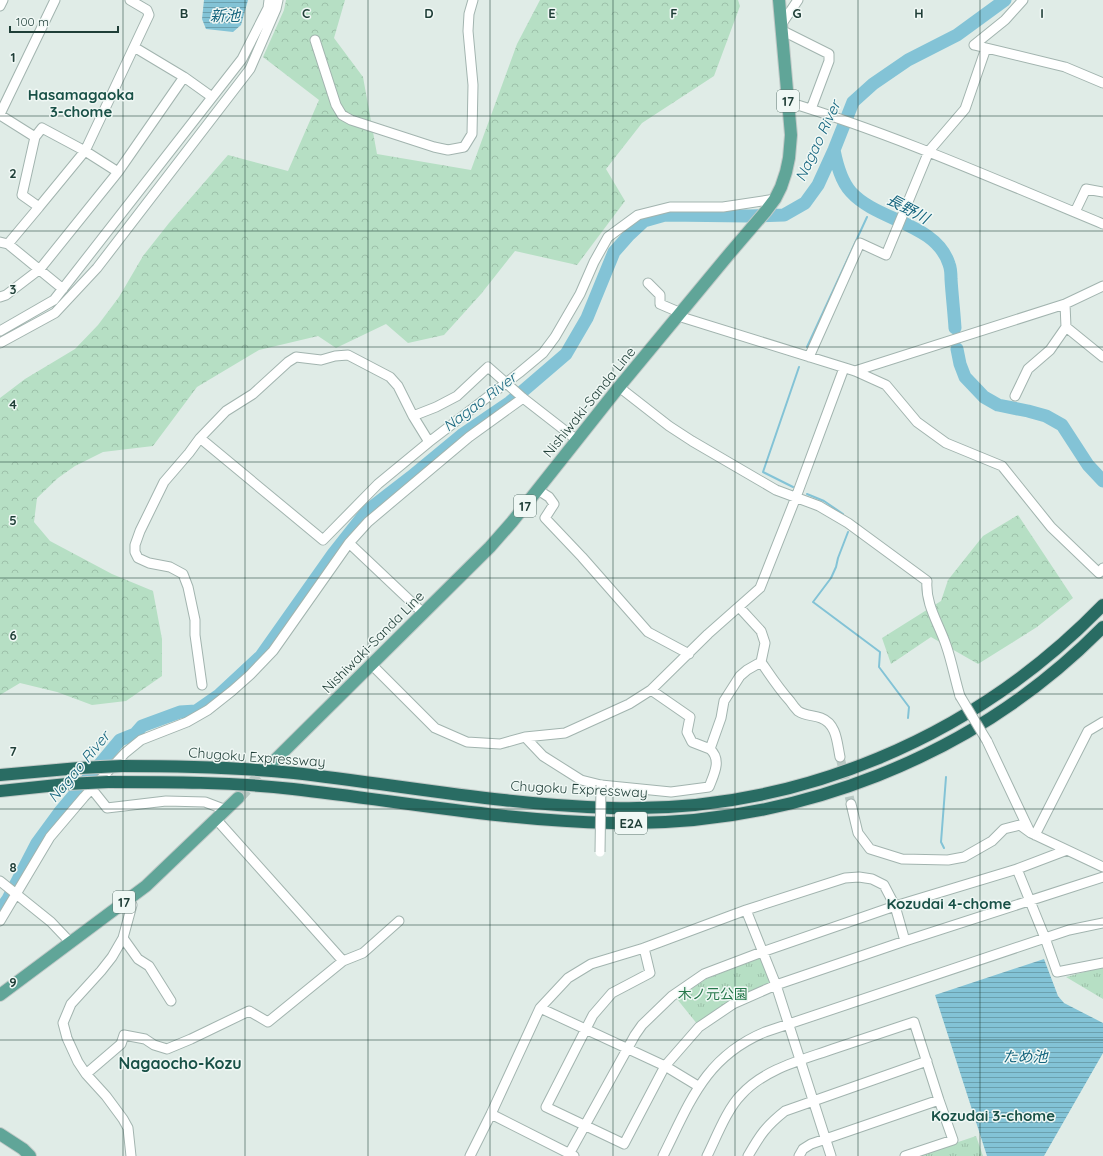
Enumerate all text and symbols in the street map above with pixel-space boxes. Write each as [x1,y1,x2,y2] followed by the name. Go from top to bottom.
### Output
[180,5,188,21] text: B
[302,5,310,21] text: C
[424,5,434,21] text: D
[548,5,556,21] text: E
[670,5,678,21] text: F
[792,5,802,21] text: G
[914,5,924,21] text: H
[1040,5,1044,21] text: I
[210,6,242,25] water label: 新池
[10,8,118,34] scale bar
[16,14,49,29] text: 100 m
[10,49,16,65] text: 1
[28,85,134,121] district label: Hasamagaoka 3-chome
[777,90,799,112] road number: 17
[791,95,845,184] water label: Nagao River
[9,165,17,181] text: 2
[884,190,934,228] water label: 長野川
[10,281,17,297] text: 3
[539,343,639,461] street label: Nishiwaki-Sanda Line
[439,367,522,435] water label: Nagao River
[9,396,17,412] text: 4
[514,495,536,517] road number: 17
[9,512,17,528] text: 5
[318,587,428,697] street label: Nishiwaki-Sanda Line
[9,627,17,643] text: 6
[43,726,115,806] water label: Nagao River
[9,743,17,759] text: 7
[188,743,326,771] street label: Chugoku Expressway
[510,776,648,802] street label: Chugoku Expressway
[615,812,647,834] road number: E2A
[9,859,17,875] text: 8
[113,891,135,913] road number: 17
[887,894,1012,913] district label: Kozudai 4-chome
[9,974,17,990] text: 9
[678,985,748,1003] park label: 木ノ元公園
[1002,1047,1049,1066] water label: ため池
[118,1053,242,1073] district label: Nagaocho-Kozu
[931,1106,1055,1125] district label: Kozudai 3-chome

